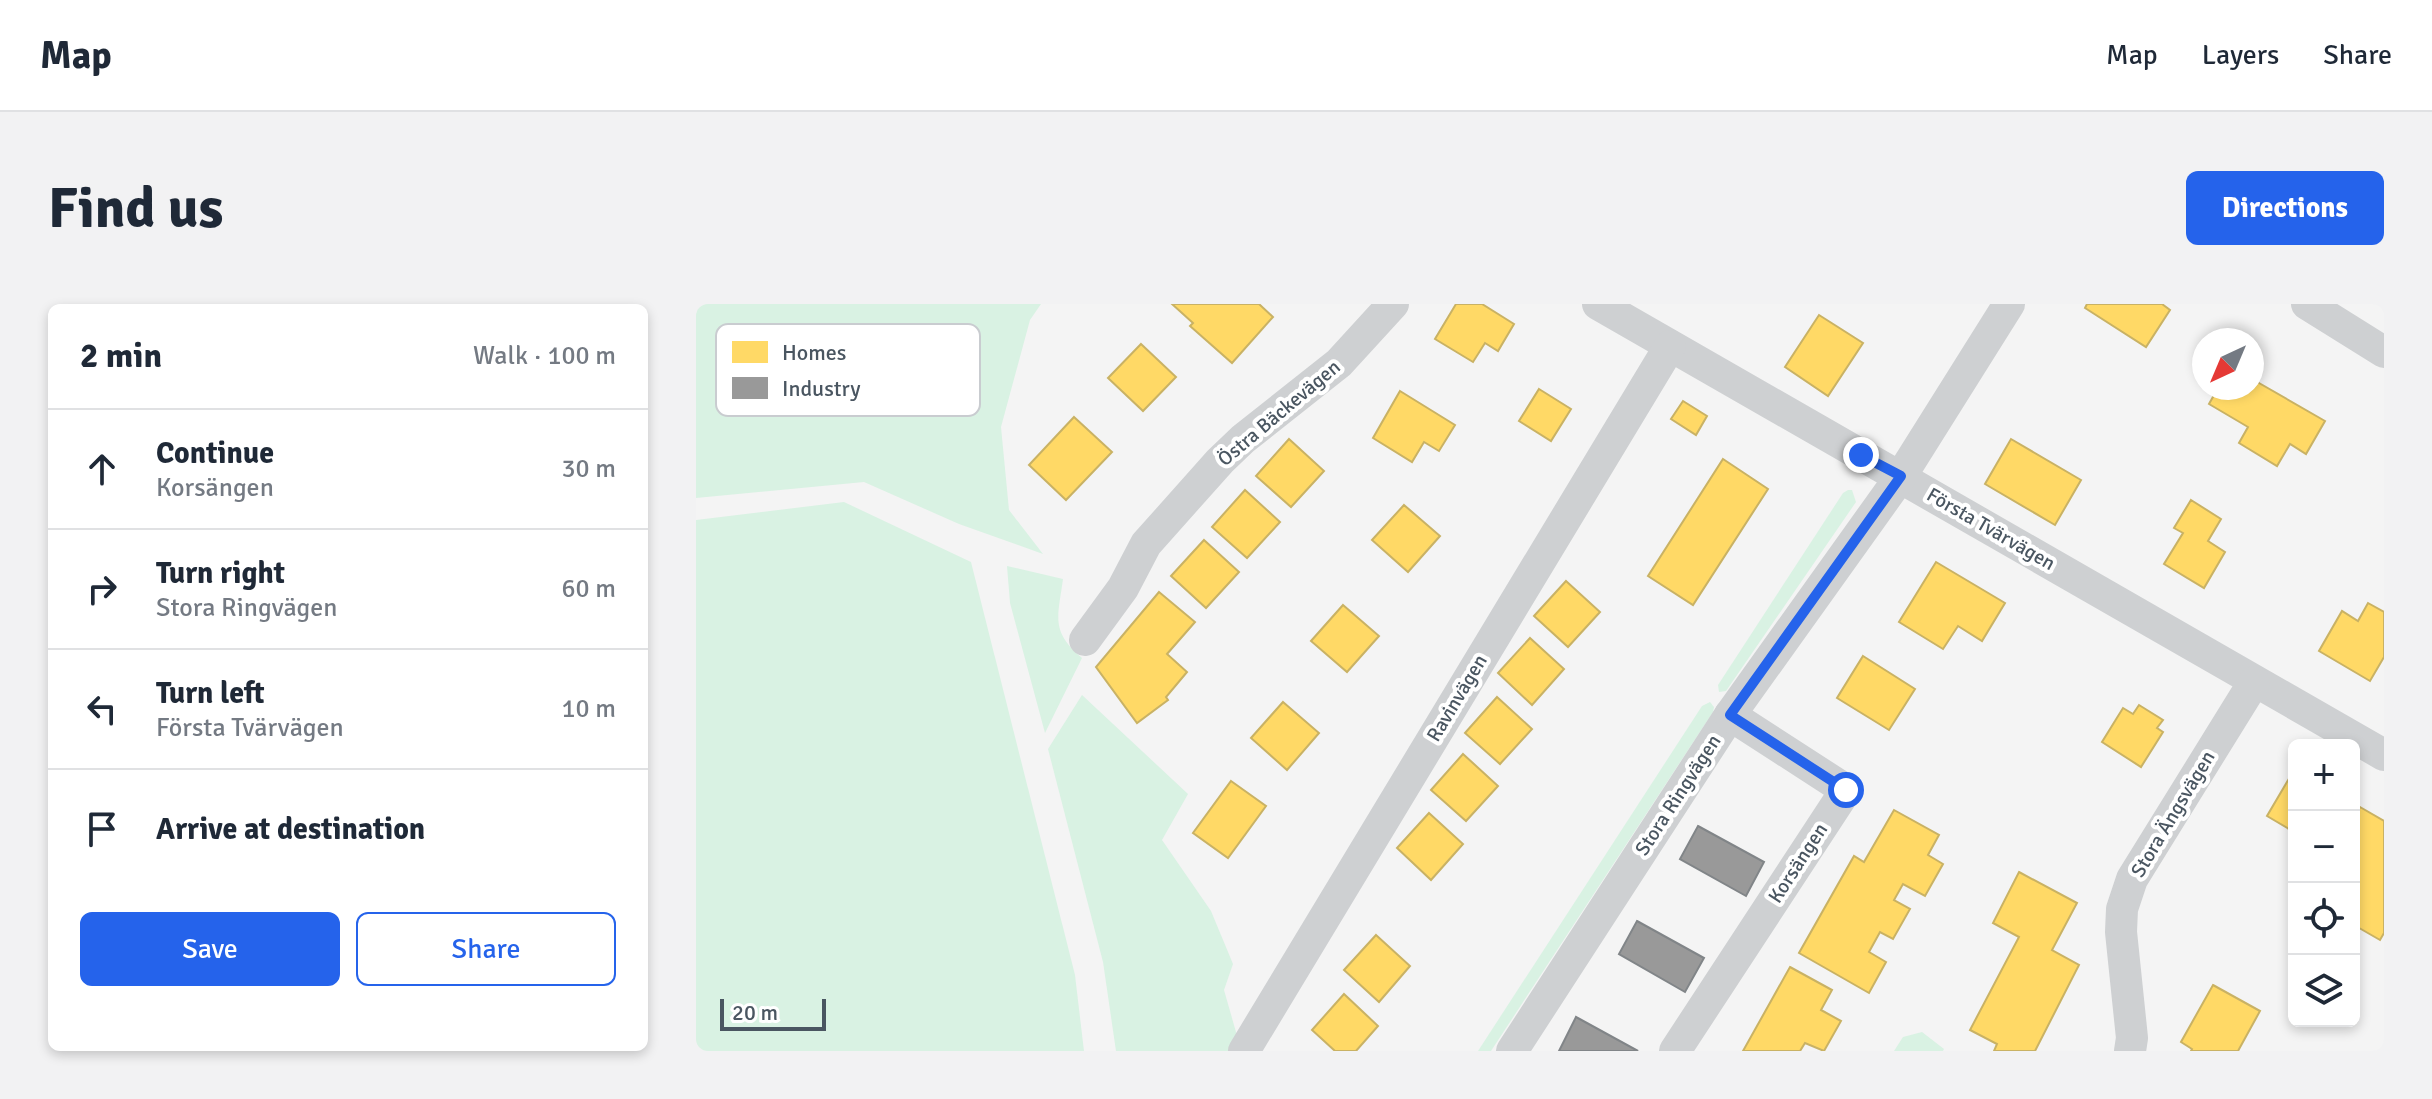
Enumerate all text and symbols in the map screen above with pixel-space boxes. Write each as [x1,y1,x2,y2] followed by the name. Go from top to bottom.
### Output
[40,32,112,79] text: Map
[2106,38,2158,72] text: Map
[2202,38,2279,72] text: Layers
[2323,38,2392,72] text: Share
[2186,171,2384,245] button: Directions
[48,174,223,243] text: Find us
[716,324,980,416] legend
[2192,328,2264,400] north arrow
[80,335,162,377] text: 2 min
[782,339,846,366] text: Homes
[473,340,616,372] text: Walk · 100 m
[1213,354,1345,472] street label: Östra Bäckevägen
[782,375,861,402] text: Industry
[156,435,274,472] text: Continue
[1843,437,1879,473] route end
[80,447,124,491] icon: ahead
[561,453,616,485] text: 30 m
[156,472,274,504] text: Korsängen
[1922,482,2060,576] street label: Första Tvärvägen
[156,555,285,592] text: Turn right
[80,567,124,611] icon: right
[561,573,616,605] text: 60 m
[156,592,337,624] text: Stora Ringvägen
[1421,650,1493,746] street label: Ravinvägen
[156,675,265,712] text: Turn left
[80,687,124,731] icon: left
[561,693,616,725] text: 10 m
[156,712,344,744] text: Första Tvärvägen
[1630,730,1726,860] street label: Stora Ringvägen
[2288,739,2360,1027] map controls
[2288,739,2360,811] button: +
[2125,746,2221,882] street label: Stora Ängsvägen
[1828,772,1864,808] route start
[80,807,124,851] icon: arrive
[156,811,425,848] text: Arrive at destination
[2288,811,2360,883] button: −
[1763,818,1833,908] street label: Korsängen
[2288,883,2360,955] button: locate
[80,912,340,986] button: Save
[356,912,616,986] button: Share
[2288,955,2360,1027] button: layers
[720,995,826,1031] scale bar
[732,999,778,1026] text: 20 m

